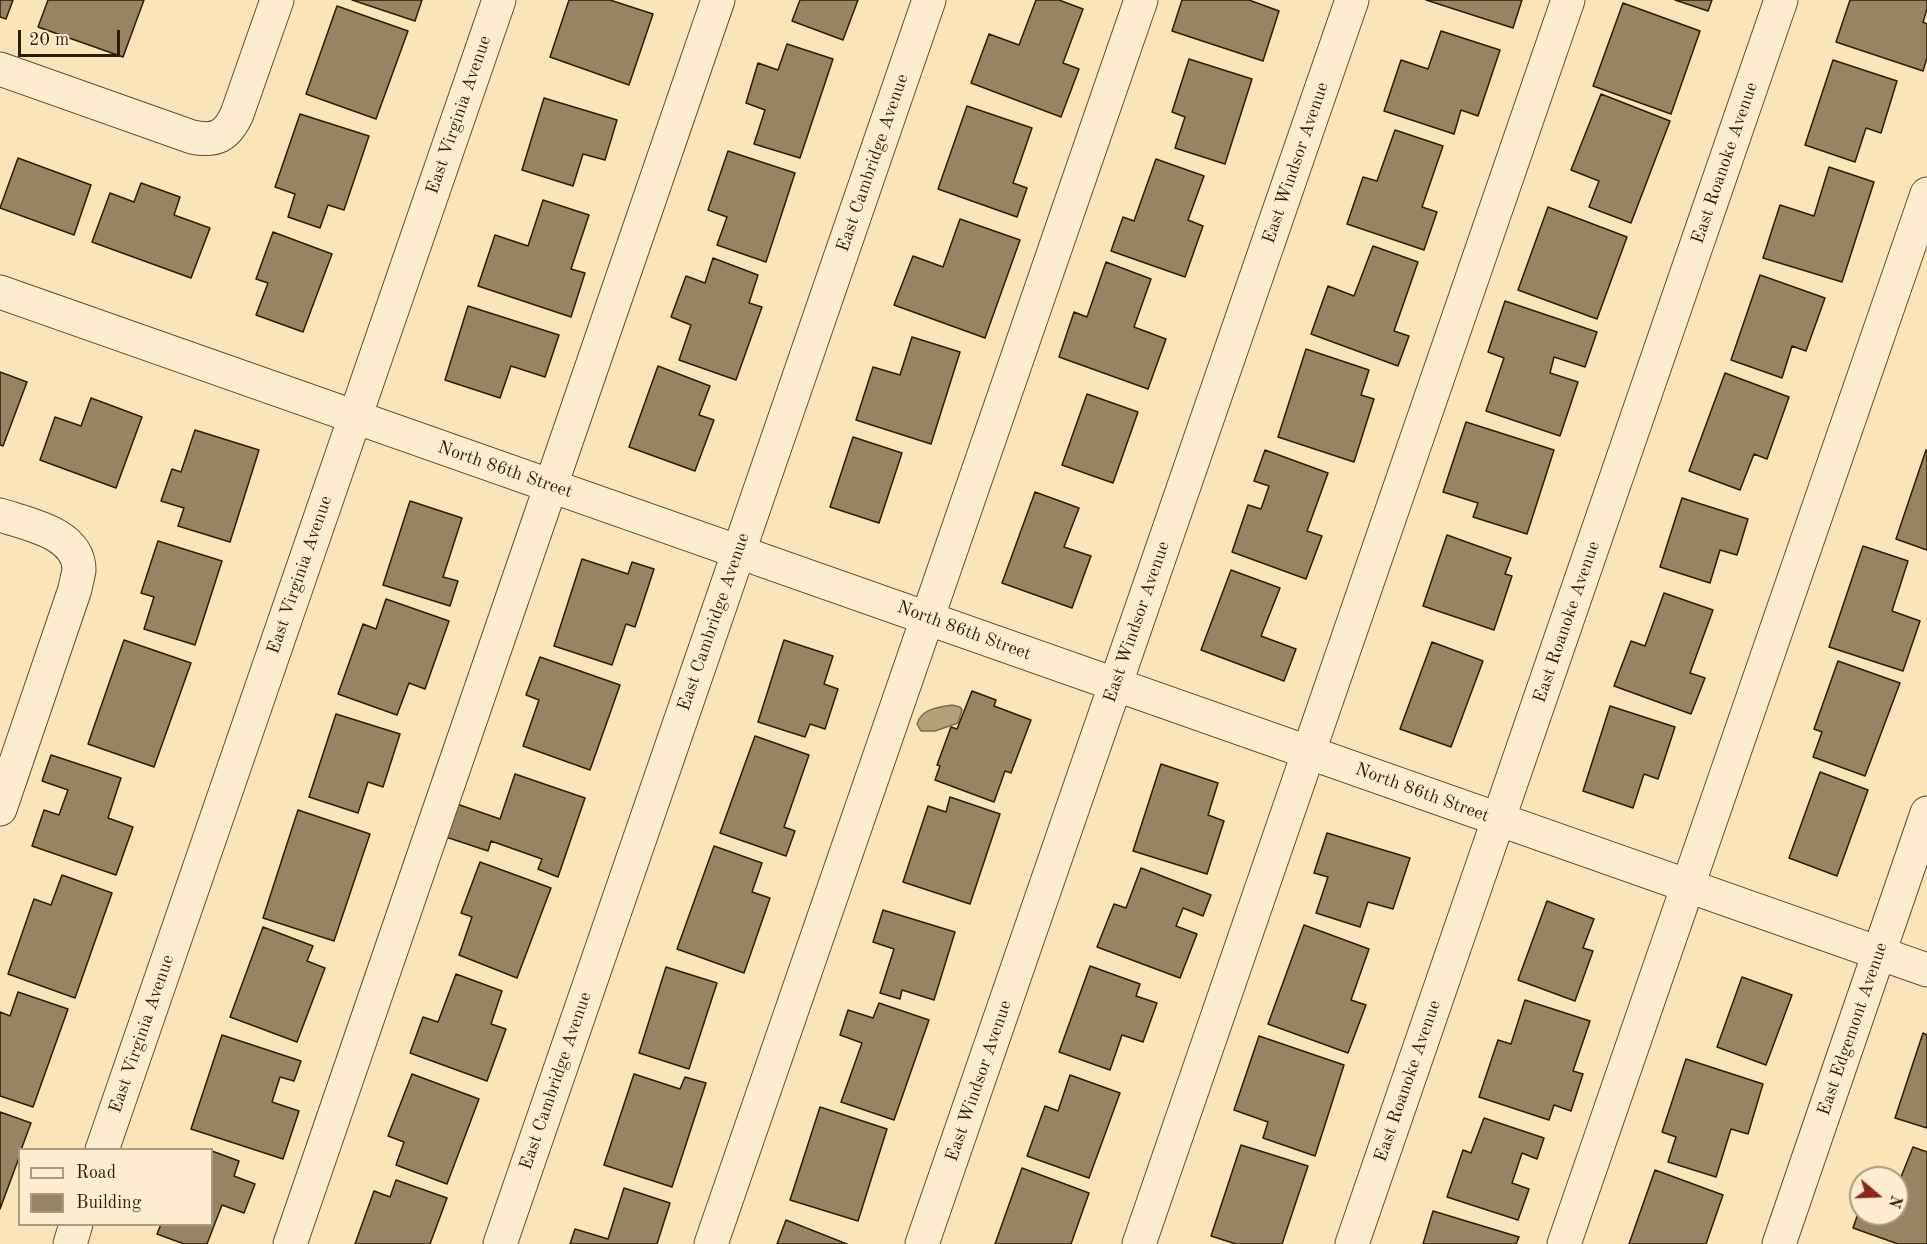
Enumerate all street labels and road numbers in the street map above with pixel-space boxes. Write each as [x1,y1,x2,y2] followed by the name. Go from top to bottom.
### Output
[422,33,496,197] street label: East Virginia Avenue
[832,71,914,255] street label: East Cambridge Avenue
[1258,79,1334,247] street label: East Windsor Avenue
[1687,79,1763,247] street label: East Roanoke Avenue
[435,437,575,503] street label: North 86th Street
[263,493,337,657] street label: East Virginia Avenue
[673,530,755,714] street label: East Cambridge Avenue
[1099,538,1175,706] street label: East Windsor Avenue
[1529,538,1605,706] street label: East Roanoke Avenue
[894,597,1034,665] street label: North 86th Street
[1352,759,1492,827] street label: North 86th Street
[1813,940,1893,1118] street label: East Edgemont Avenue
[105,952,179,1116] street label: East Virginia Avenue
[515,989,597,1173] street label: East Cambridge Avenue
[941,997,1017,1165] street label: East Windsor Avenue
[1370,997,1446,1165] street label: East Roanoke Avenue

